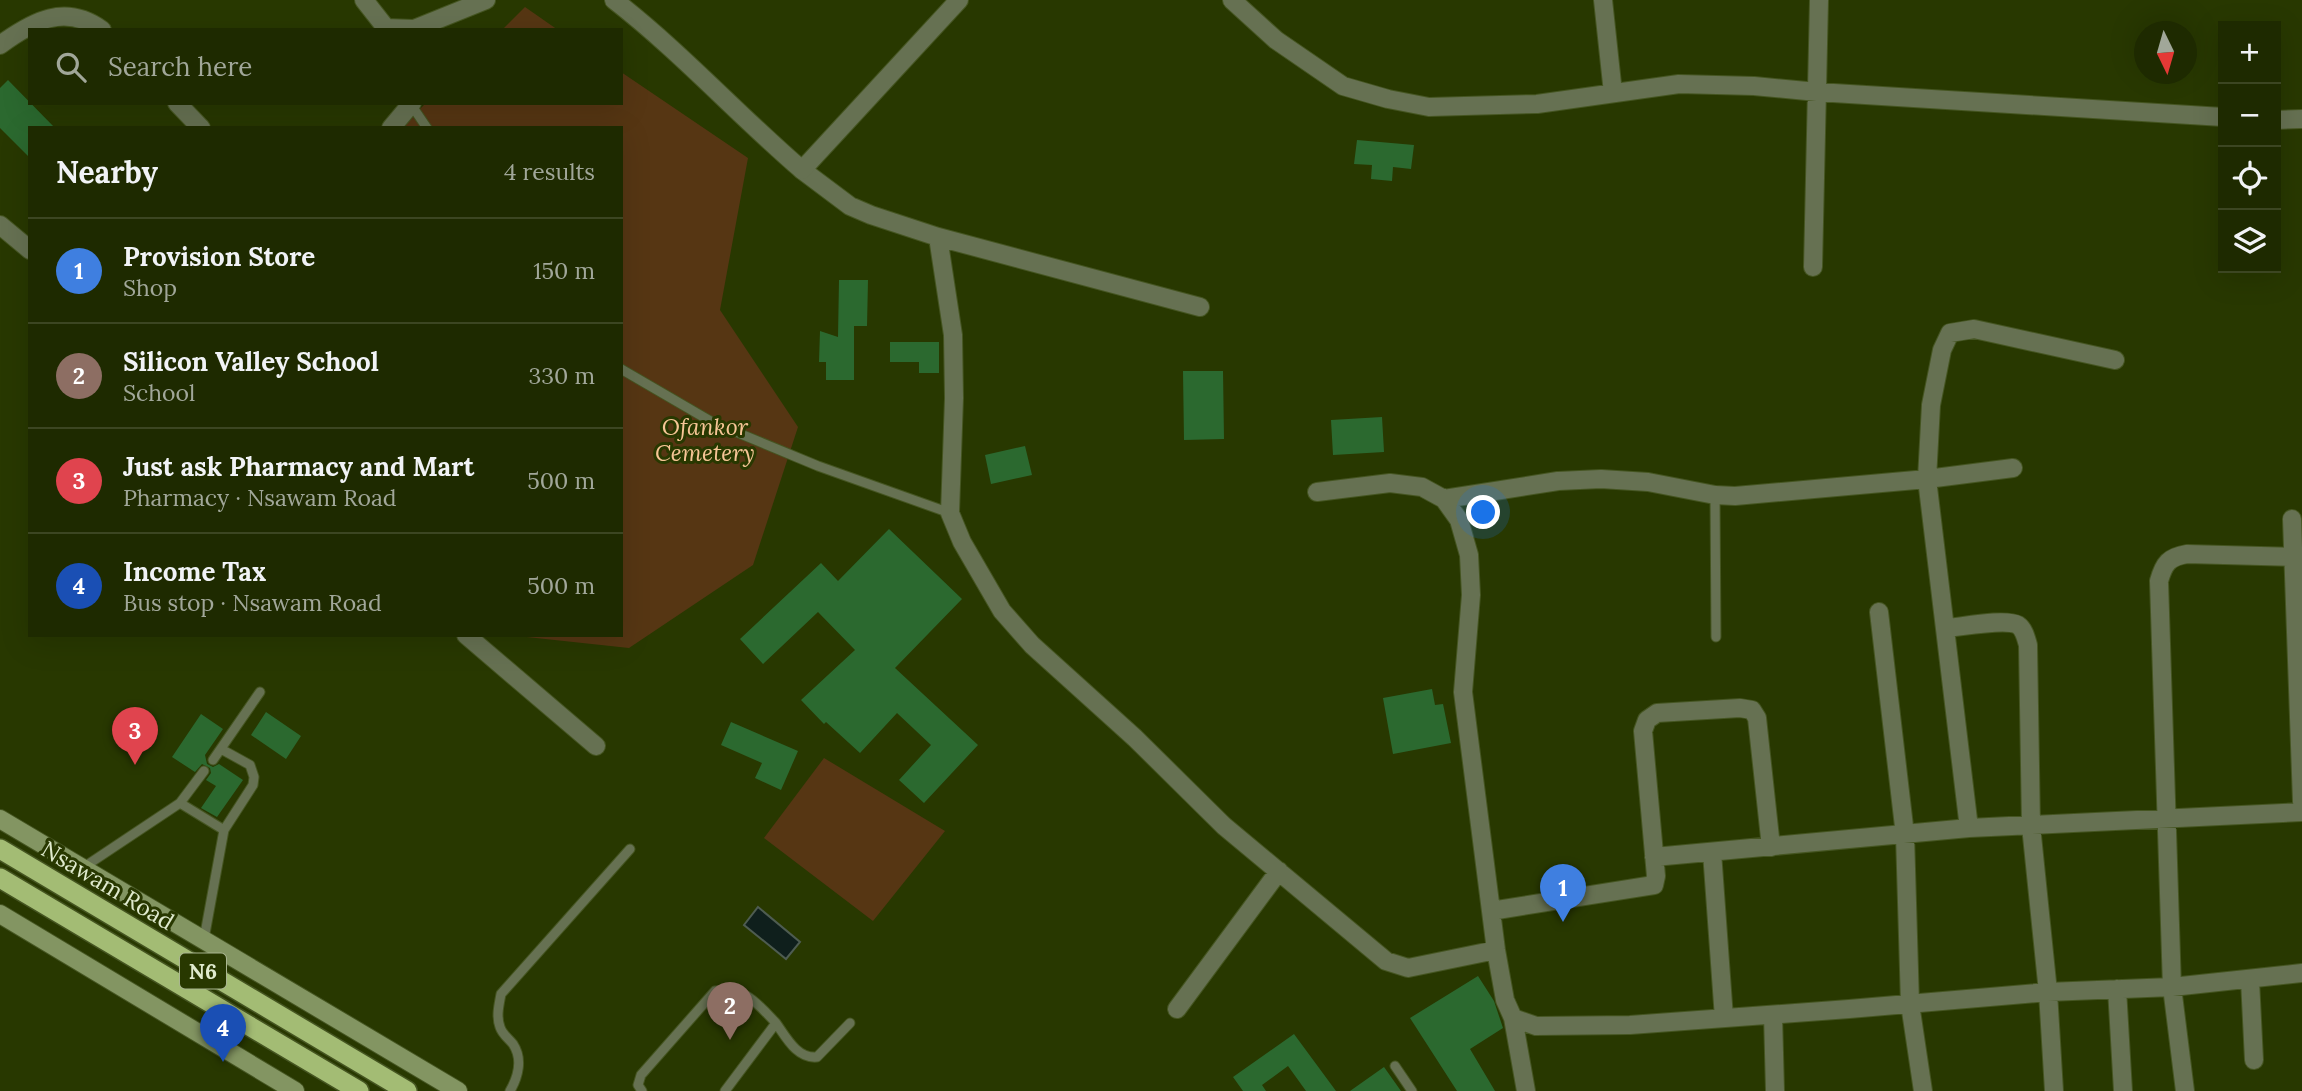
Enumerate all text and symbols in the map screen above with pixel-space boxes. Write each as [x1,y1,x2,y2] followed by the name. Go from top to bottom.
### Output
[2134,21,2197,84] north arrow
[2218,21,2281,273] map controls
[2218,21,2281,84] button: +
[28,28,623,105] search box
[52,48,90,86] icon: search
[108,50,252,83] text: Search here
[2218,84,2281,147] button: −
[2218,147,2281,210] button: locate
[56,153,158,191] text: Nearby
[504,157,595,186] text: 4 results
[2218,210,2281,273] button: layers
[123,240,315,273] text: Provision Store
[74,256,84,285] text: 1
[533,256,595,285] text: 150 m
[123,273,177,302] text: Shop
[123,345,379,378] text: Silicon Valley School
[73,361,85,390] text: 2
[528,361,595,390] text: 330 m
[123,378,195,407] text: School
[655,412,755,467] park label: Ofankor Cemetery
[123,450,474,483] text: Just ask Pharmacy and Mart
[73,466,85,495] text: 3
[527,466,595,495] text: 500 m
[123,483,397,512] text: Pharmacy · Nsawam Road
[1466,495,1500,529] your location
[123,555,266,588] text: Income Tax
[73,571,85,600] text: 4
[527,571,595,600] text: 500 m
[123,588,382,617] text: Bus stop · Nsawam Road
[112,707,158,765] pin: 3
[36,834,180,936] street label: Nsawam Road
[1540,864,1586,922] pin: 1
[180,954,226,988] road number: N6
[707,982,753,1040] pin: 2
[200,1004,246,1062] pin: 4

